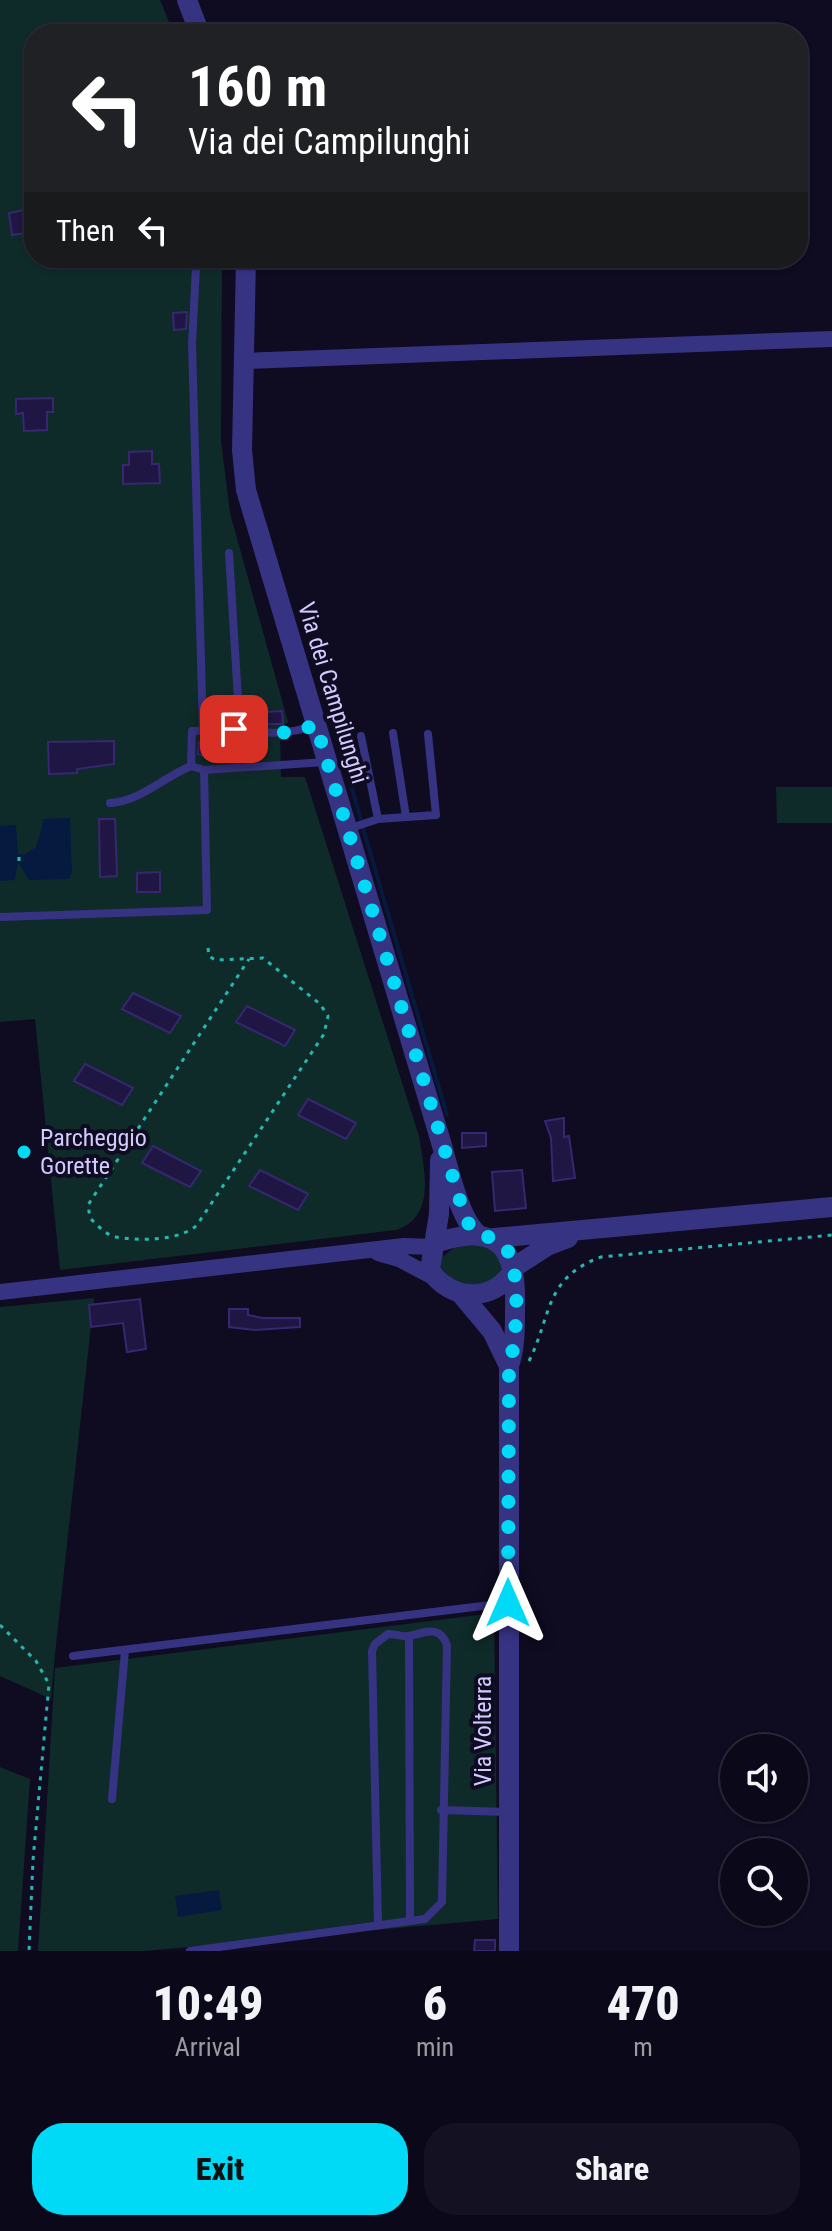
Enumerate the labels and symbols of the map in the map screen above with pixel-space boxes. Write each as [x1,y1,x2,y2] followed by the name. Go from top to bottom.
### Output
[292,599,374,787] street label: Via dei Campilunghi
[200,695,268,763] pin
[40,1124,147,1180] place label: Parcheggio Gorette
[15,1143,33,1161] marker: Parcheggio Gorette
[466,1561,550,1645] position arrow
[469,1676,497,1786] street label: Via Volterra

